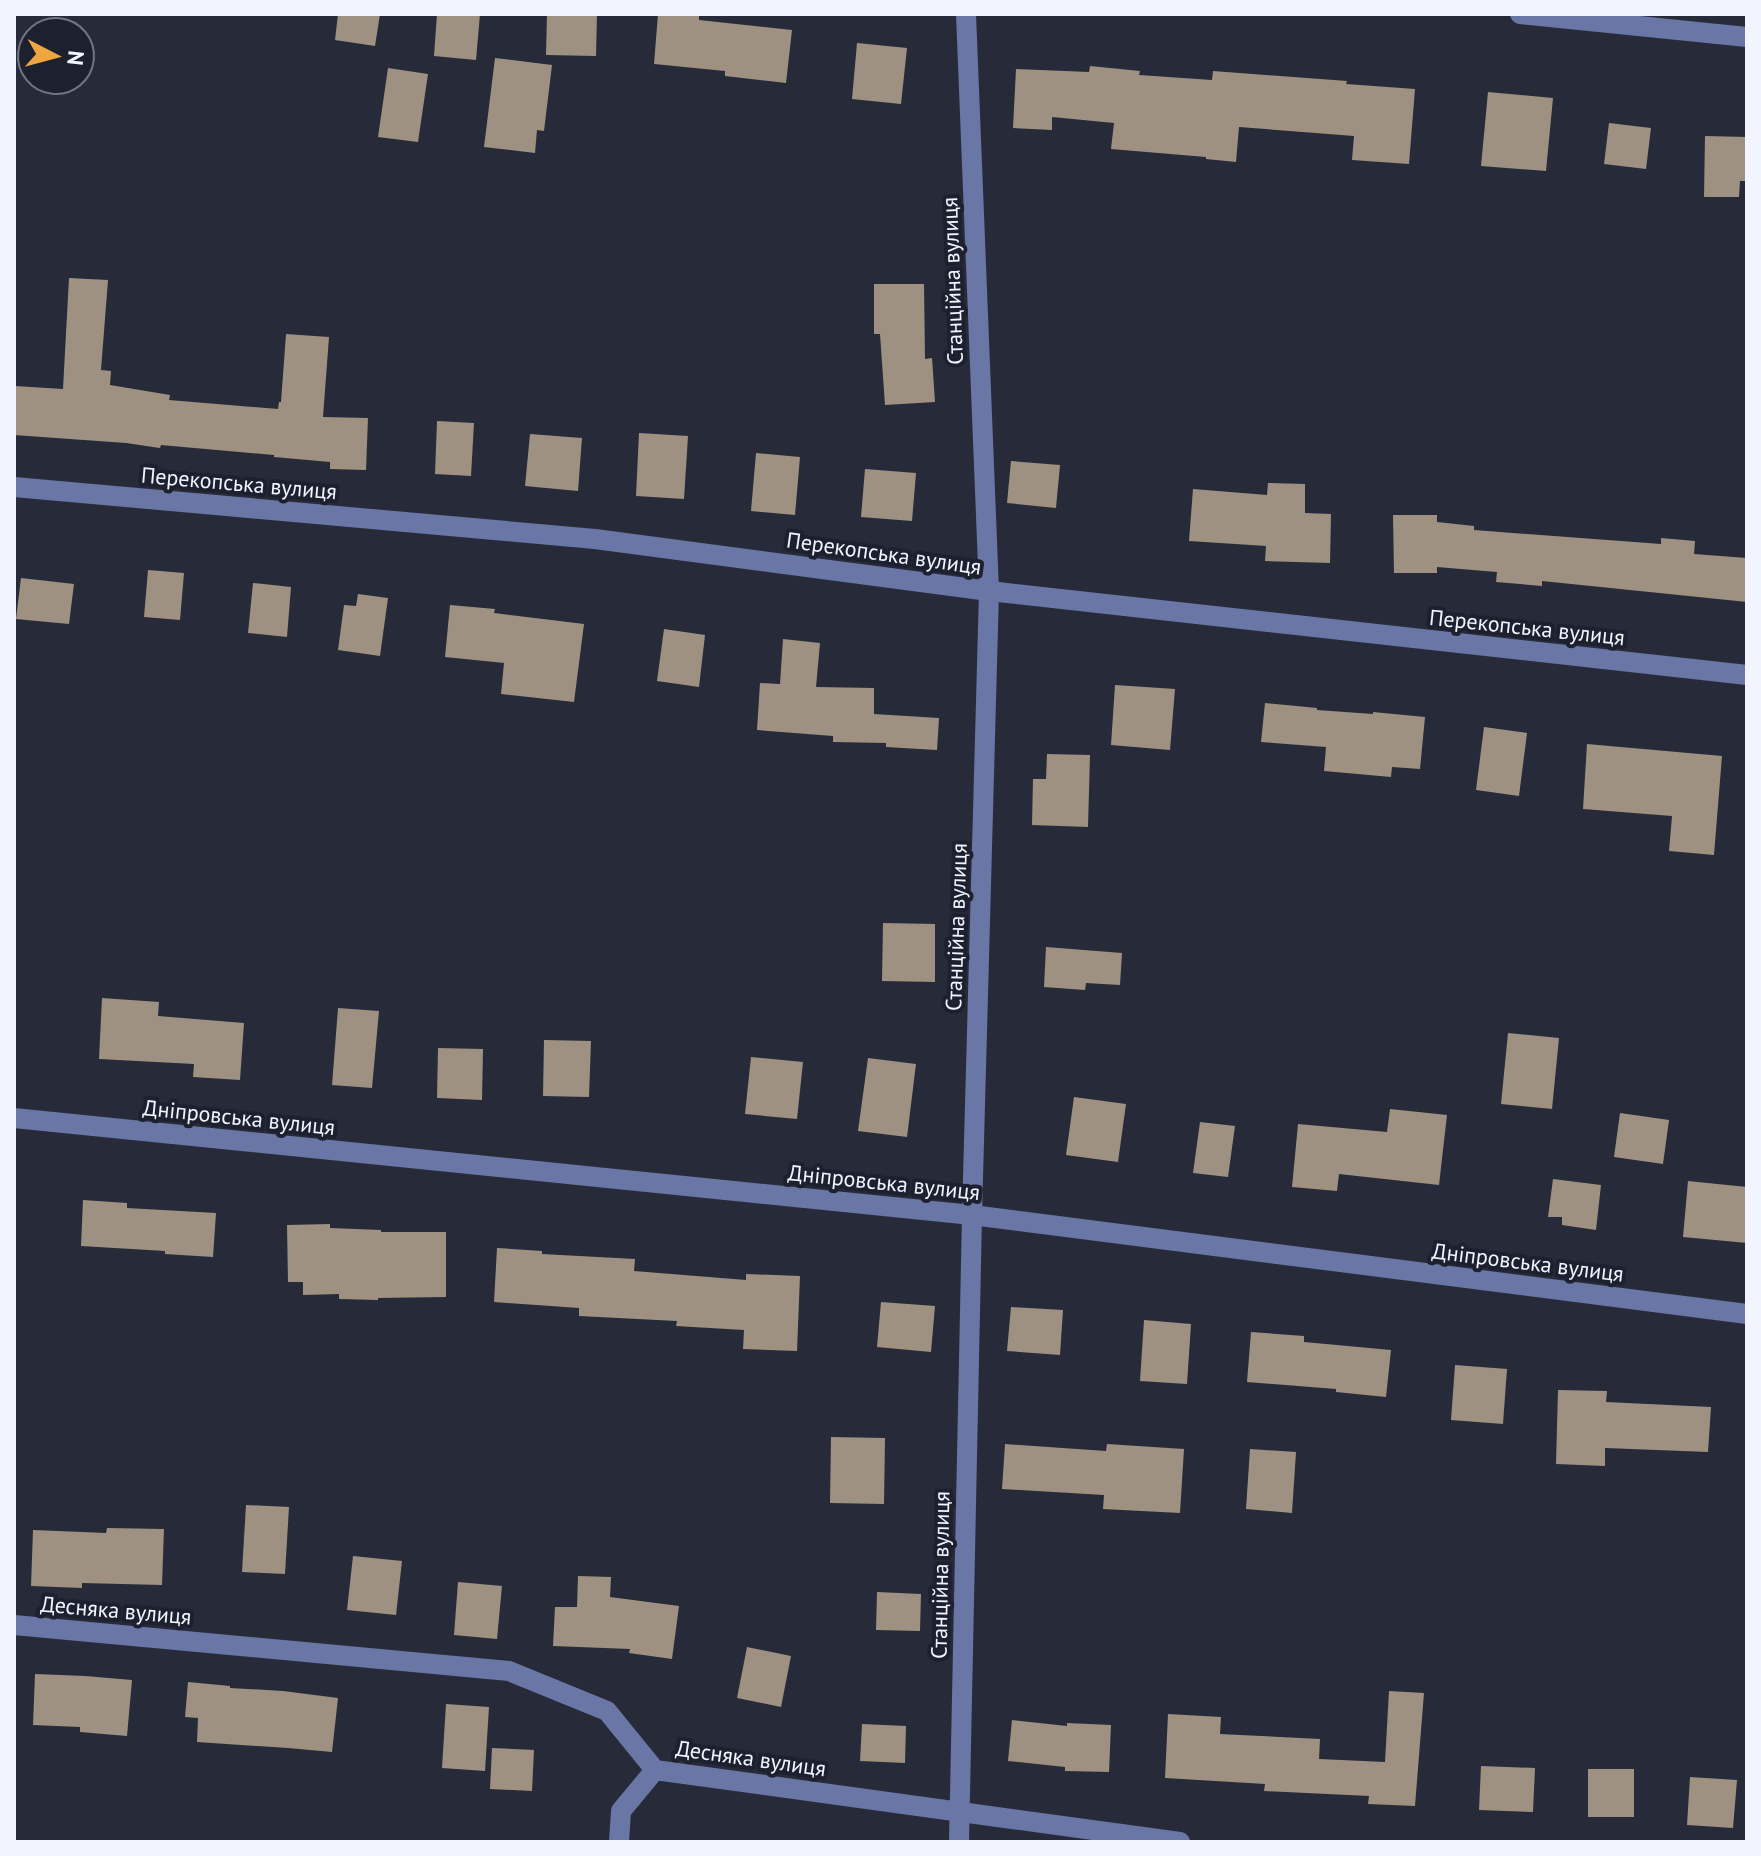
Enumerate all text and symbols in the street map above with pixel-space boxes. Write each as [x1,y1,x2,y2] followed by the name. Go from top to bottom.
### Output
[16,16,96,96] north arrow
[61,49,91,67] text: N
[935,197,969,365] street label: Станційна вулиця
[140,460,338,506] street label: Перекопська вулиця
[785,525,983,581] street label: Перекопська вулиця
[1428,603,1626,651] street label: Перекопська вулиця
[939,843,973,1011] street label: Станційна вулиця
[142,1093,336,1141] street label: Дніпровська вулиця
[787,1158,981,1206] street label: Дніпровська вулиця
[1431,1236,1625,1288] street label: Дніпровська вулиця
[925,1491,955,1659] street label: Станційна вулиця
[39,1589,193,1631] street label: Десняка вулиця
[674,1734,828,1782] street label: Десняка вулиця

